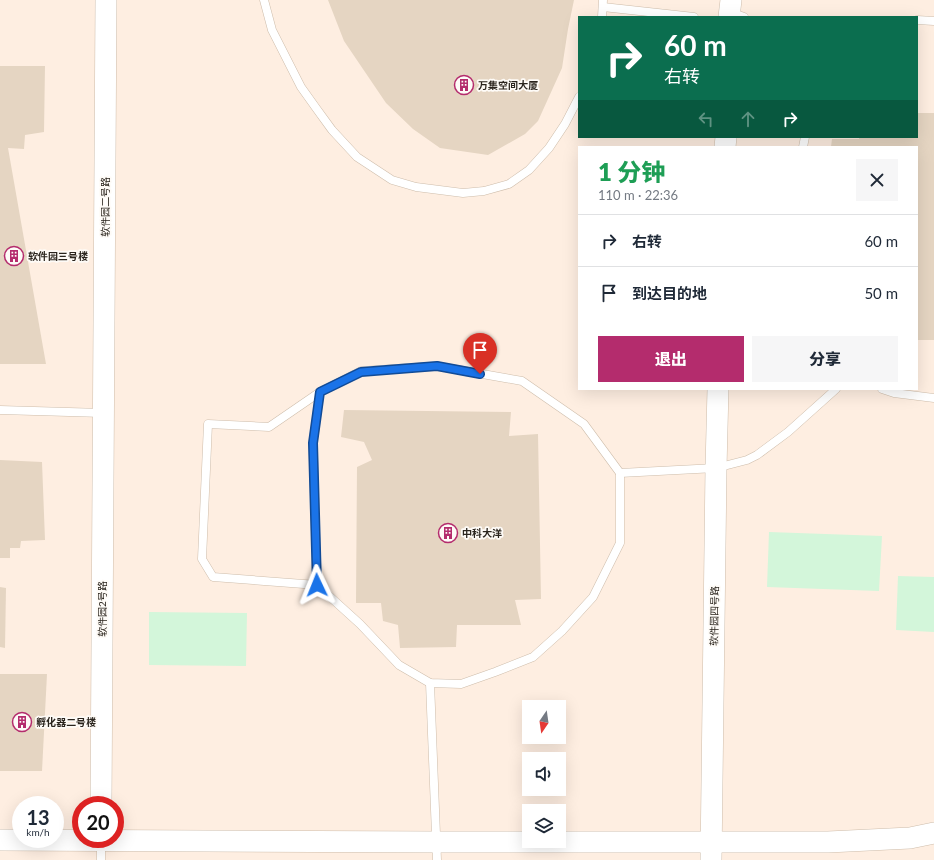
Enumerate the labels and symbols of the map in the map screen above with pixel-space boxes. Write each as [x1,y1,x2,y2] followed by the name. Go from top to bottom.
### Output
[453,74,475,96] building icon: 万集空间大厦
[478,79,538,91] place label: 万集空间大厦
[99,177,111,237] street label: 软件园二号路
[3,245,25,267] building icon: 软件园三号楼
[28,250,88,262] place label: 软件园三号楼
[463,333,497,374] pin
[437,522,459,544] building icon: 中科大洋
[462,527,502,539] place label: 中科大洋
[296,564,338,606] position arrow
[96,581,108,637] street label: 软件园2号路
[707,586,721,646] street label: 软件园四号路
[522,700,566,744] north arrow
[11,711,33,733] building icon: 孵化器二号楼
[36,716,96,728] place label: 孵化器二号楼
[72,796,124,848] speed limit sign: 20

